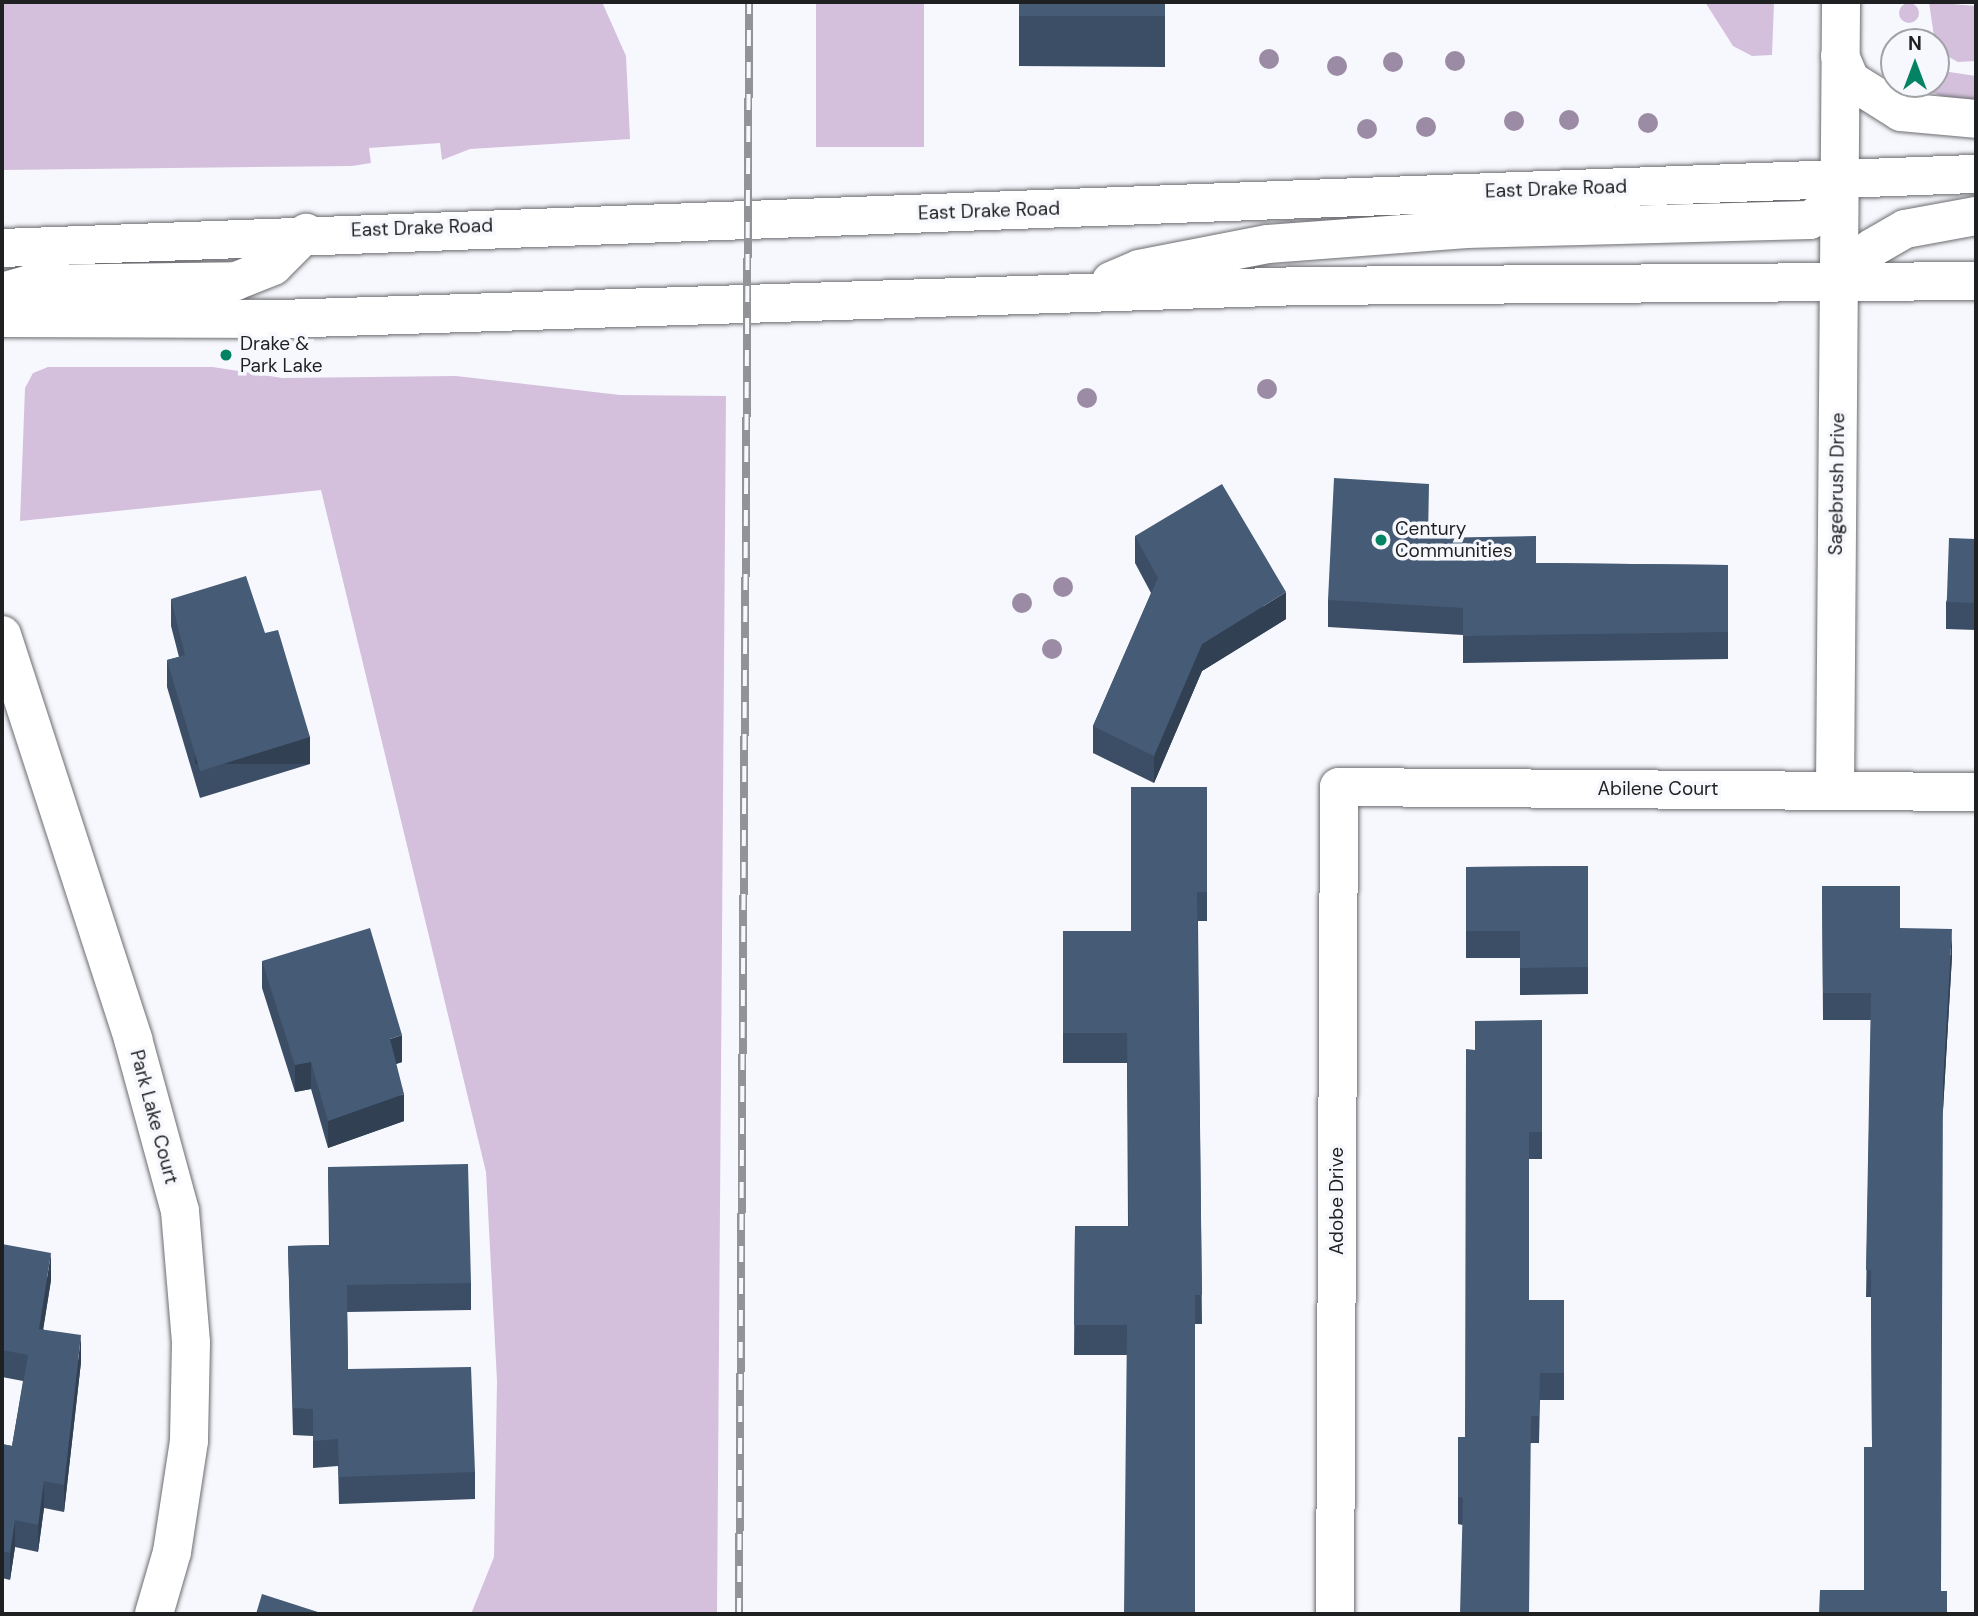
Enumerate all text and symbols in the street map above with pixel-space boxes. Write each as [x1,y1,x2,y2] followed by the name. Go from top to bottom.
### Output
[1880,28,1950,98] north arrow
[1908,31,1922,56] text: N
[1485,175,1627,203] street label: East Drake Road
[918,197,1060,225] street label: East Drake Road
[351,214,493,242] street label: East Drake Road
[240,333,323,377] place label: Drake & Park Lake
[218,347,234,363] marker: Drake & Park Lake
[1824,412,1850,556] street label: Sagebrush Drive
[1395,518,1512,562] place label: Century Communities
[1373,532,1389,548] marker: Century Communities
[1597,778,1719,800] street label: Abilene Court
[125,1047,183,1187] street label: Park Lake Court
[1326,1147,1348,1255] street label: Adobe Drive

